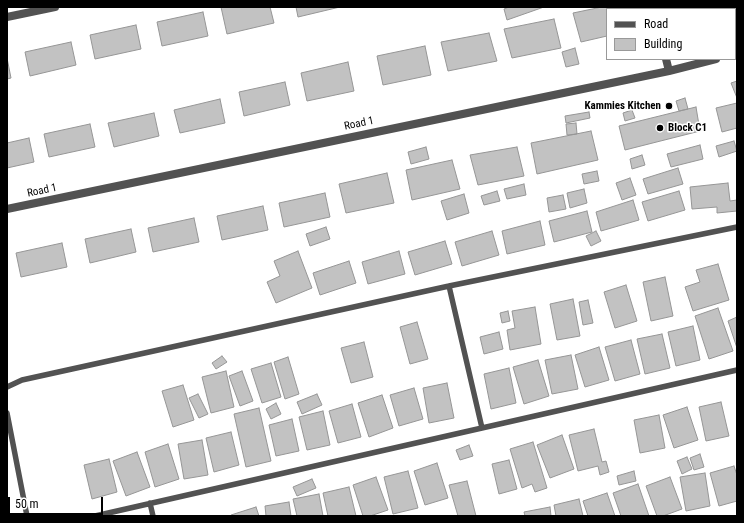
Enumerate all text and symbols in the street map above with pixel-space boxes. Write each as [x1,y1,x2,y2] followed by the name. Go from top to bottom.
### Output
[606,8,736,60] legend
[644,17,668,31] text: Road
[644,37,682,51] text: Building
[584,99,661,113] place label: Kammies Kitchen
[664,101,674,111] marker: Kammies Kitchen
[343,114,375,134] street label: Road 1
[668,121,707,135] place label: Block C1
[655,123,665,133] marker: Block C1
[26,181,58,201] street label: Road 1
[10,489,105,515] scale bar
[15,497,39,511] text: 50 m

